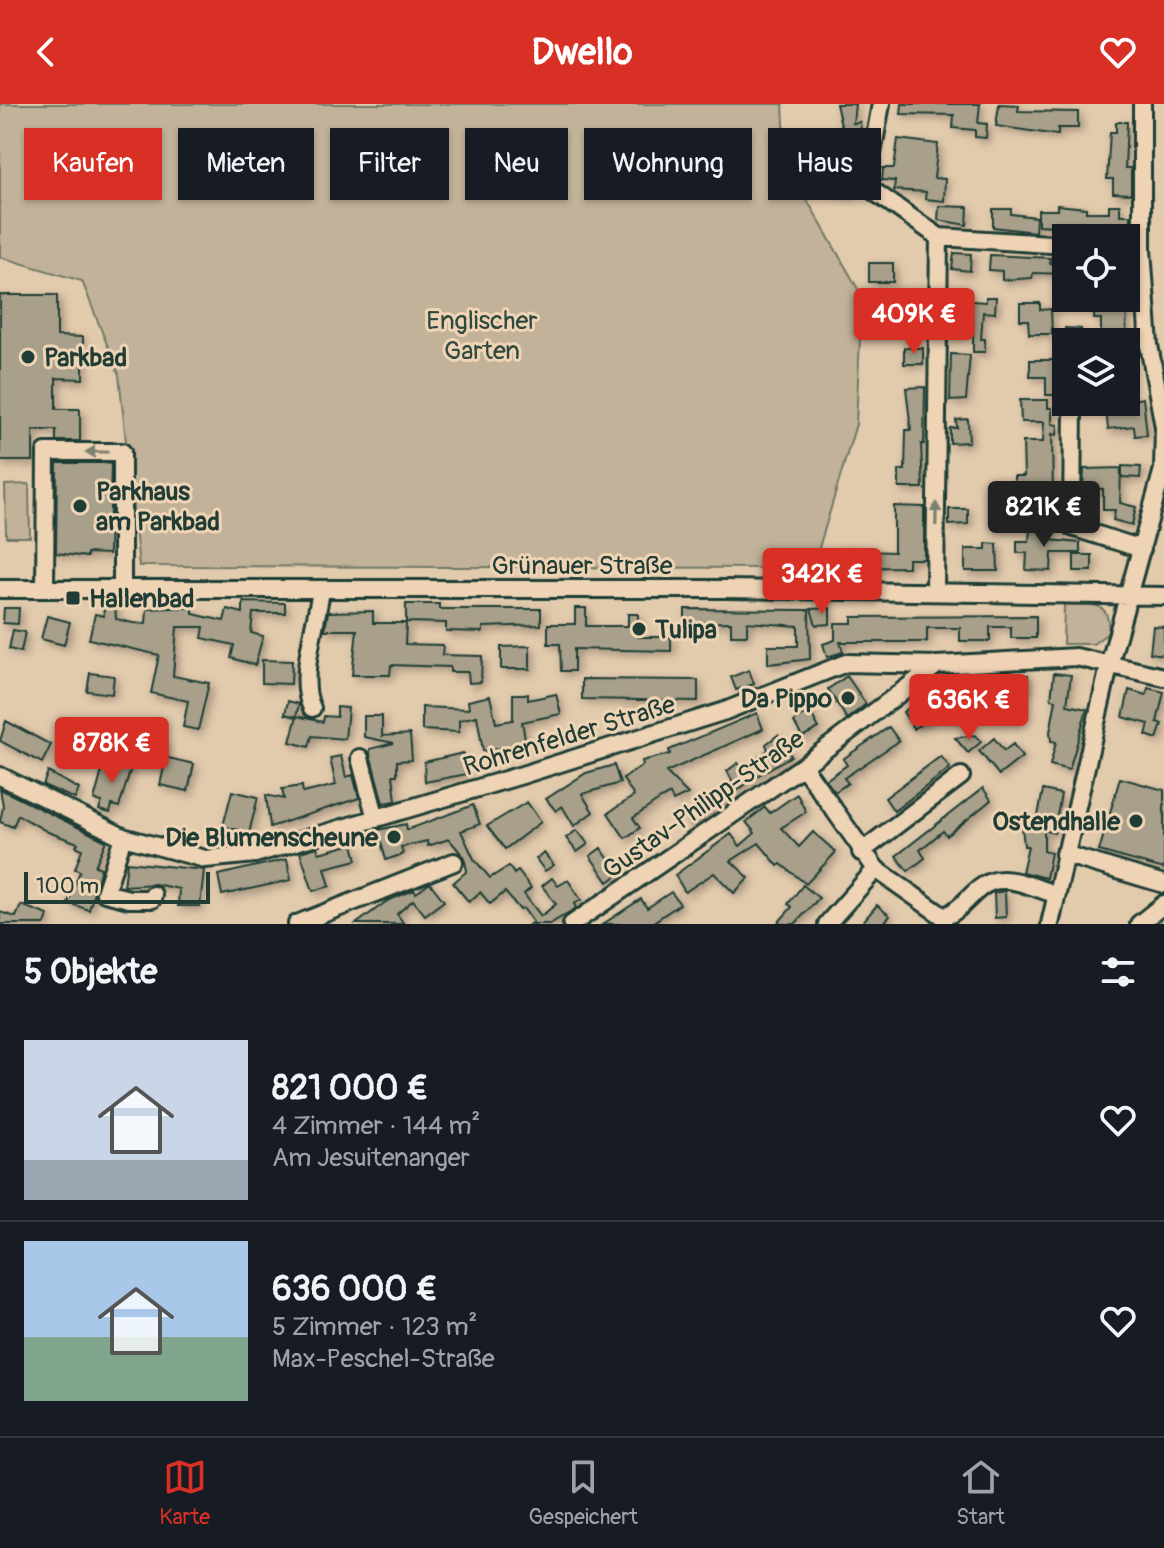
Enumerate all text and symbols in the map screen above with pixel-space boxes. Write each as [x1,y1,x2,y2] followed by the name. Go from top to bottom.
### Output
[24,30,68,74] icon: back
[531,30,633,75] text: Dwello
[1096,30,1140,74] icon: heart
[24,128,162,200] chip: Kaufen
[178,128,314,200] chip: Mieten
[330,128,449,200] chip: Filter
[465,128,568,200] chip: Neu
[584,128,752,200] chip: Wohnung
[768,128,881,200] chip: Haus
[1052,224,1140,416] map controls
[1052,224,1140,312] button: locate
[849,288,979,356] pin: 409K €
[872,298,956,330] text: 409K €
[426,305,538,367] park label: Englischer Garten
[1052,328,1140,416] button: layers
[44,342,127,374] place label: Parkbad
[19,348,37,366] marker: Parkbad
[84,446,109,458] one-way arrow
[96,476,220,538] place label: Parkhaus am Parkbad
[979,481,1109,549] pin: 821K €
[1006,491,1082,523] text: 821K €
[71,497,89,515] marker: Parkhaus am Parkbad
[930,501,942,526] one-way arrow
[757,548,887,616] pin: 342K €
[491,550,673,582] street label: Grünauer Straße
[781,558,863,590] text: 342K €
[89,583,195,615] place label: Hallenbad
[64,589,82,607] marker: Hallenbad
[654,614,717,646] place label: Tulipa
[630,620,648,638] marker: Tulipa
[904,674,1034,742] pin: 636K €
[740,683,832,715] place label: Da Pippo
[927,684,1011,716] text: 636K €
[460,688,679,783] street label: Rohrenfelder Straße
[839,689,857,707] marker: Da Pippo
[47,717,177,785] pin: 878K €
[597,723,811,886] street label: Gustav-Philipp-Straße
[73,727,151,759] text: 878K €
[992,806,1121,838] place label: Ostendhalle
[1127,812,1145,830] marker: Ostendhalle
[165,822,379,854] place label: Die Blumenscheune
[385,828,403,846] marker: Die Blumenscheune
[24,868,210,904] scale bar
[36,872,99,900] text: 100 m
[1096,950,1140,994] icon: filters
[24,951,157,994] text: 5 Objekte
[272,1067,428,1110] text: 821 000 €
[88,1072,184,1168] icon: home
[1096,1098,1140,1142] icon: heart
[272,1110,480,1142] text: 4 Zimmer · 144 m²
[272,1142,470,1174] text: Am Jesuitenanger
[272,1268,437,1311] text: 636 000 €
[88,1273,184,1369] icon: home
[1096,1299,1140,1343] icon: heart
[272,1311,477,1343] text: 5 Zimmer · 123 m²
[272,1343,495,1375] text: Max-Peschel-Straße
[159,1455,210,1531] tab: Karte
[528,1455,638,1531] tab: Gespeichert
[956,1455,1005,1531] tab: Start

